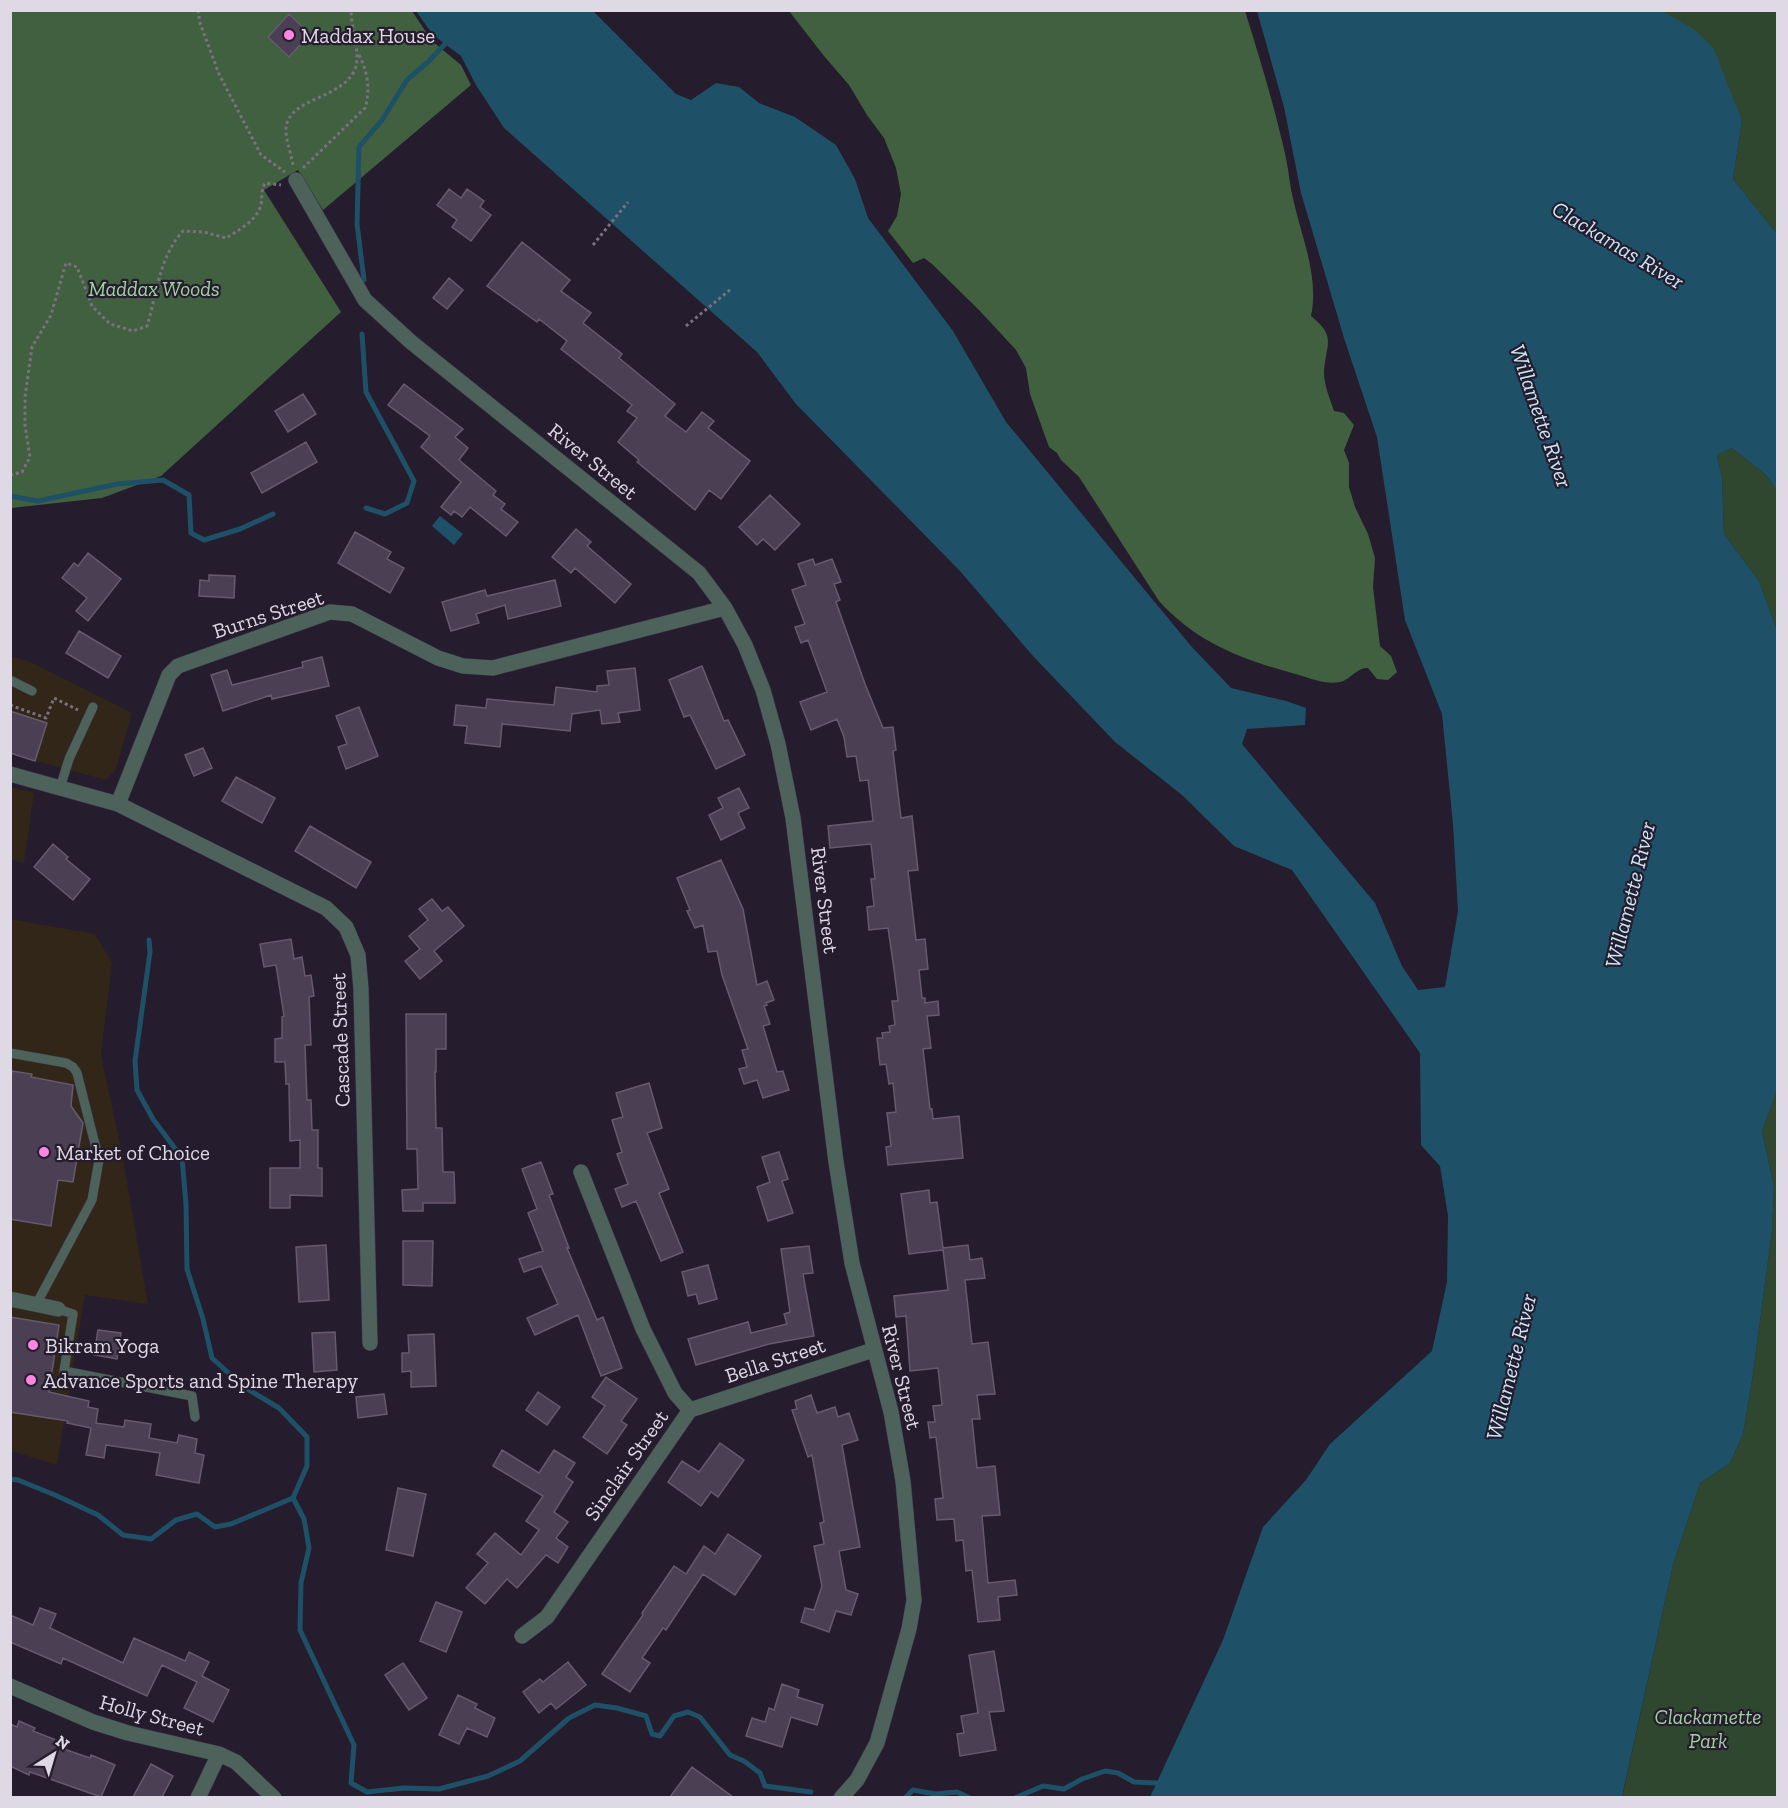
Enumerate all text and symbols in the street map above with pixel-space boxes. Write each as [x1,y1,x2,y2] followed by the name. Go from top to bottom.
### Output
[301,23,435,48] place label: Maddax House
[282,28,296,42] marker: Maddax House
[1547,195,1689,295] water label: Clackamas River
[88,276,220,301] park label: Maddax Woods
[1504,341,1578,491] water label: Willamette River
[543,418,643,505] street label: River Street
[210,584,327,644] street label: Burns Street
[1599,819,1661,971] water label: Willamette River
[806,845,844,955] street label: River Street
[325,972,355,1108] street label: Cascade Street
[56,1140,210,1165] place label: Market of Choice
[37,1145,51,1159] marker: Market of Choice
[1480,1291,1542,1443] water label: Willamette River
[877,1322,927,1432] street label: River Street
[722,1332,828,1388] street label: Bella Street
[45,1333,159,1358] place label: Bikram Yoga
[26,1338,40,1352] marker: Bikram Yoga
[43,1368,358,1393] place label: Advance Sports and Spine Therapy
[24,1373,38,1387] marker: Advance Sports and Spine Therapy
[579,1405,673,1525] street label: Sinclair Street
[97,1689,207,1741] street label: Holly Street
[1654,1704,1762,1753] park label: Clackamette Park
[24,1724,84,1784] north arrow
[52,1731,73,1754] text: N

